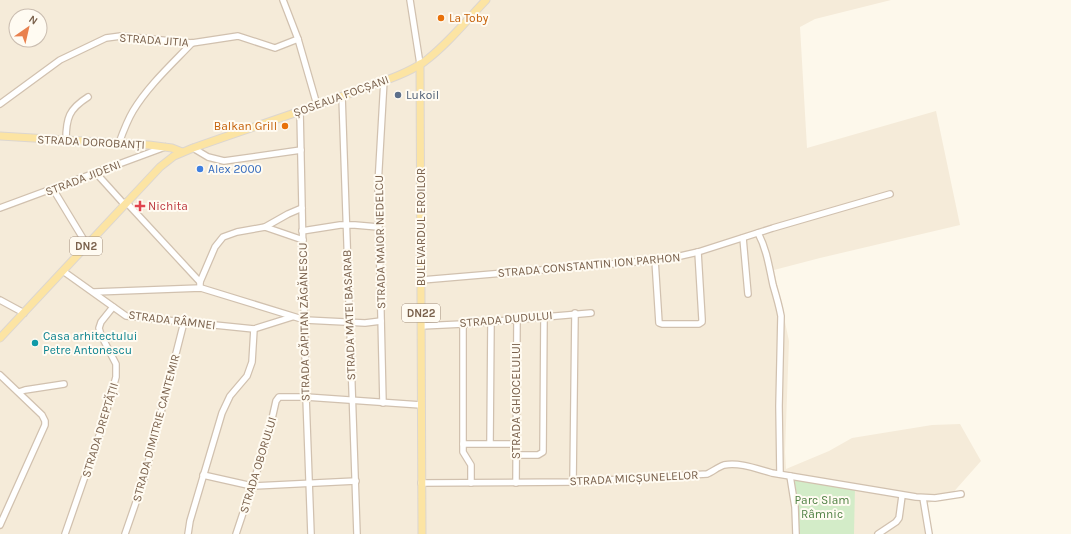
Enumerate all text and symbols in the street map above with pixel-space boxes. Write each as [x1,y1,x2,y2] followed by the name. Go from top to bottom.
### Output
[8,8,48,48] north arrow
[449,11,489,25] place label: La Toby
[26,13,40,28] text: N
[436,13,446,23] marker: La Toby
[119,31,189,49] street label: STRADA JITIA
[291,72,391,120] street label: ȘOSEAUA FOCȘANI
[406,88,439,102] place label: Lukoil
[393,90,403,100] marker: Lukoil
[214,119,277,133] place label: Balkan Grill
[280,121,290,131] marker: Balkan Grill
[37,132,145,153] street label: STRADA DOROBANȚI
[43,157,123,199] street label: STRADA JIDENI
[208,162,262,176] place label: Alex 2000
[195,164,205,174] marker: Alex 2000
[414,168,428,286] street label: BULEVARDUL EROILOR
[372,175,388,309] street label: STRADA MAIOR NEDELCU
[148,199,188,213] place label: Nichita
[135,201,145,211] marker: Nichita
[70,237,102,255] road number: DN2
[296,242,312,402] street label: STRADA CĂPITAN ZĂGĂNESCU
[340,249,358,381] street label: STRADA MATEI BASARAB
[497,250,681,280] street label: STRADA CONSTANTIN ION PARHON
[402,304,440,322] road number: DN22
[128,308,216,332] street label: STRADA RÂMNEI
[459,308,553,330] street label: STRADA DUDULUI
[43,329,137,357] place label: Casa arhitectului Petre Antonescu
[30,338,40,348] marker: Casa arhitectului Petre Antonescu
[509,343,523,459] street label: STRADA GHIOCELULUI
[130,353,182,503] street label: STRADA DIMITRIE CANTEMIR
[79,381,122,479] street label: STRADA DREPTĂȚII
[237,415,279,515] street label: STRADA OBORULUI
[569,468,699,488] street label: STRADA MICȘUNELELOR
[794,493,850,521] park label: Parc Slam Râmnic

